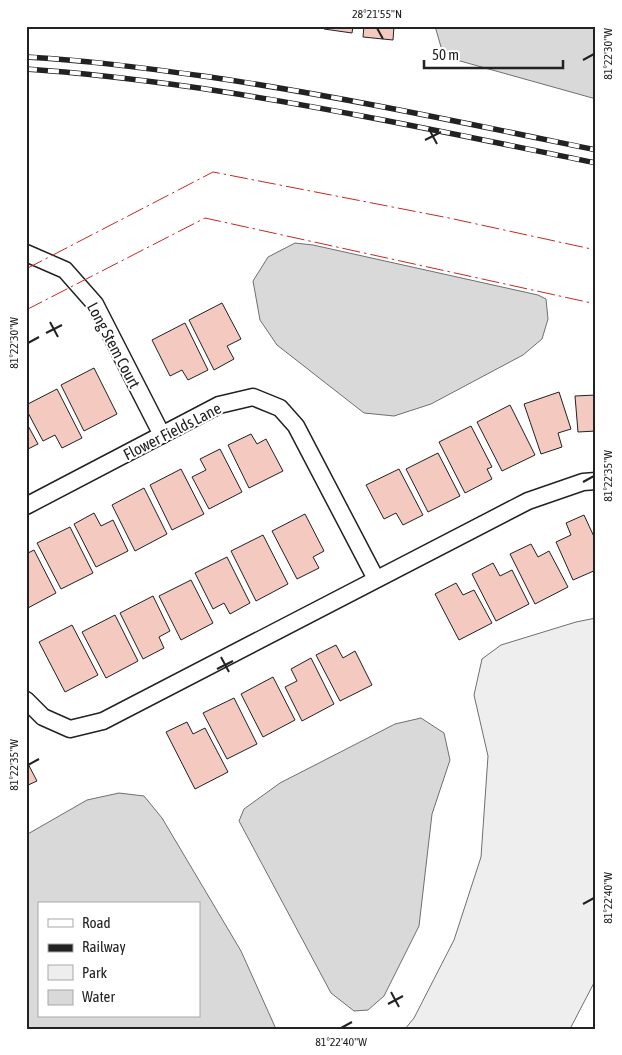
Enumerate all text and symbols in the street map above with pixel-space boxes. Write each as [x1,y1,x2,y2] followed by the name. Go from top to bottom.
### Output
[352,7,402,21] text: 28°21'55"N
[601,28,615,80] text: 81°22'30"W
[424,38,563,70] scale bar
[432,46,459,63] text: 50 m
[83,299,144,392] street label: Long Stem Court
[7,317,21,369] text: 81°22'30"W
[120,399,224,463] street label: Flower Fields Lane
[601,450,615,502] text: 81°22'35"W
[7,739,21,791] text: 81°22'35"W
[601,872,615,924] text: 81°22'40"W
[38,902,200,1018] legend
[82,914,111,931] text: Road
[82,938,126,955] text: Railway
[82,964,107,981] text: Park
[82,988,115,1005] text: Water
[315,1035,367,1049] text: 81°22'40"W

